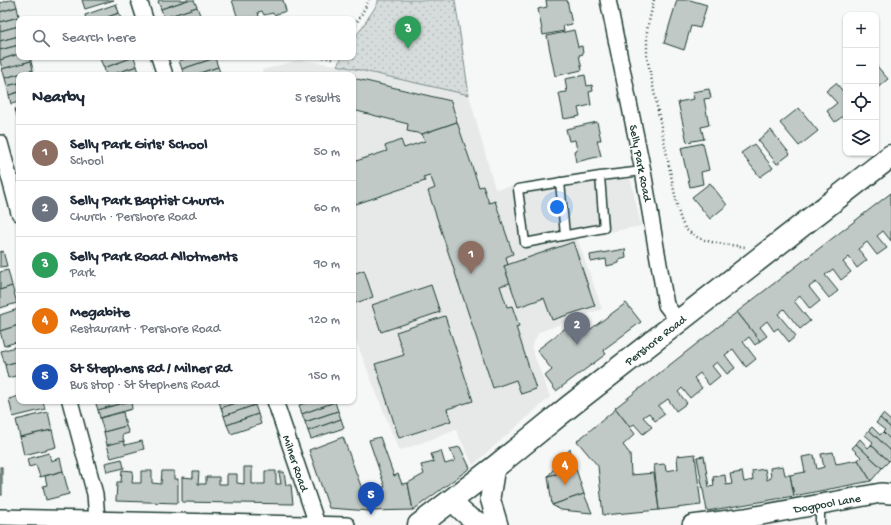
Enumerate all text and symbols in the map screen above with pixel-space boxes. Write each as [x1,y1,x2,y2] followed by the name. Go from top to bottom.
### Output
[843,12,879,156] map controls
[843,12,879,48] button: +
[16,16,356,60] search box
[395,16,421,49] pin: 3
[30,27,52,49] icon: search
[62,29,136,47] text: Search here
[843,48,879,84] button: −
[843,84,879,120] button: locate
[32,88,85,108] text: Nearby
[295,91,340,106] text: 5 results
[843,120,879,156] button: layers
[625,124,654,204] street label: Selly Park Road
[70,136,208,154] text: Selly Park Girls' School
[42,145,48,160] text: 1
[313,145,340,160] text: 50 m
[70,154,104,169] text: School
[70,192,224,210] text: Selly Park Baptist Church
[547,197,567,217] your location
[42,201,48,216] text: 2
[314,201,340,216] text: 60 m
[70,210,196,225] text: Church · Pershore Road
[458,241,484,274] pin: 1
[70,248,237,266] text: Selly Park Road Allotments
[42,257,48,272] text: 3
[314,257,340,272] text: 90 m
[70,266,95,281] text: Park
[70,304,130,322] text: Megabite
[564,312,590,345] pin: 2
[42,313,48,328] text: 4
[309,313,340,328] text: 120 m
[622,313,690,370] street label: Pershore Road
[70,322,220,337] text: Restaurant · Pershore Road
[70,360,232,378] text: St Stephens Rd / Milner Rd
[42,369,48,384] text: 5
[308,369,340,384] text: 150 m
[70,378,219,393] text: Bus stop · St Stephens Road
[278,434,311,495] street label: Milner Road
[552,452,578,485] pin: 4
[358,482,384,515] pin: 5
[792,492,863,518] street label: Dogpool Lane

